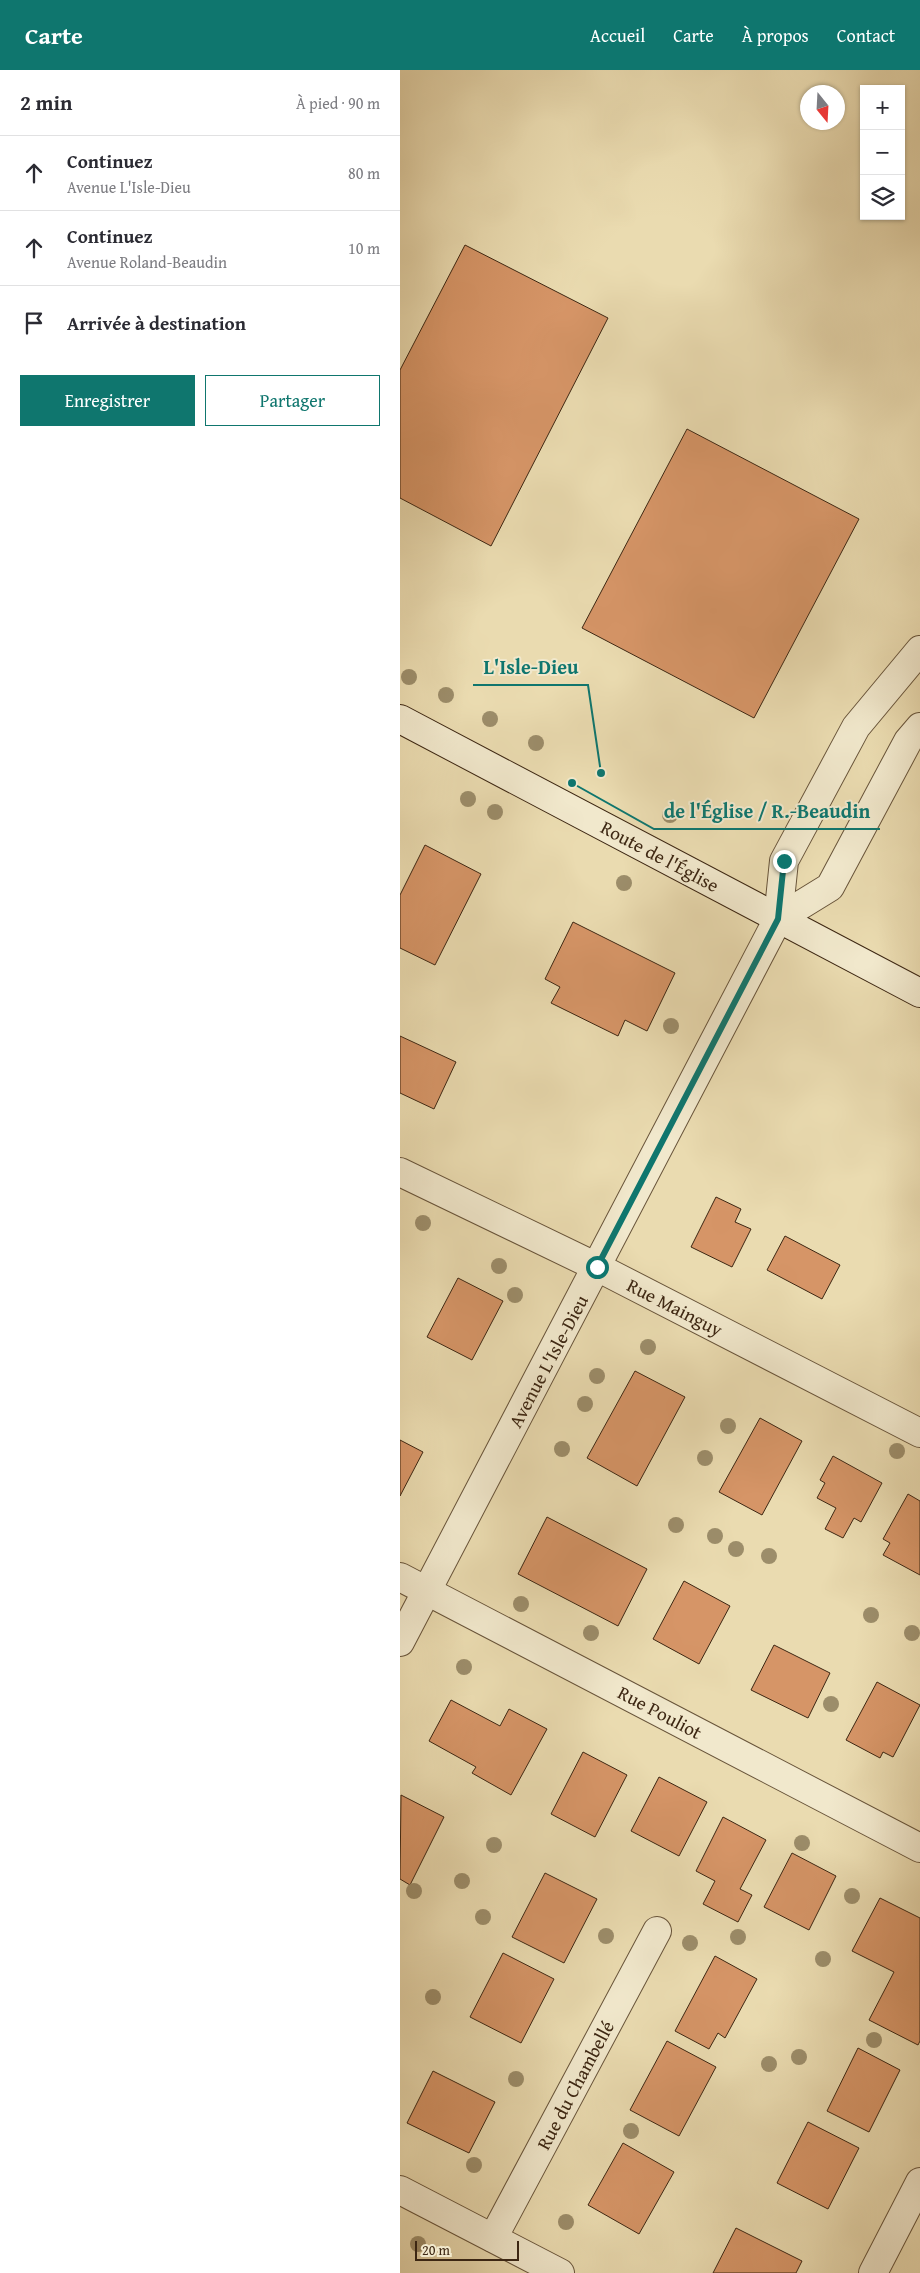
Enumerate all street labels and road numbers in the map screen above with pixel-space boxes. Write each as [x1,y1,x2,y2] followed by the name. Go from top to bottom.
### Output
[596,813,724,899] street label: Route de l'Église
[622,1271,728,1343] street label: Rue Mainguy
[501,1289,595,1432] street label: Avenue L'Isle-Dieu
[613,1678,707,1746] street label: Rue Pouliot
[529,2015,621,2155] street label: Rue du Chambellé

